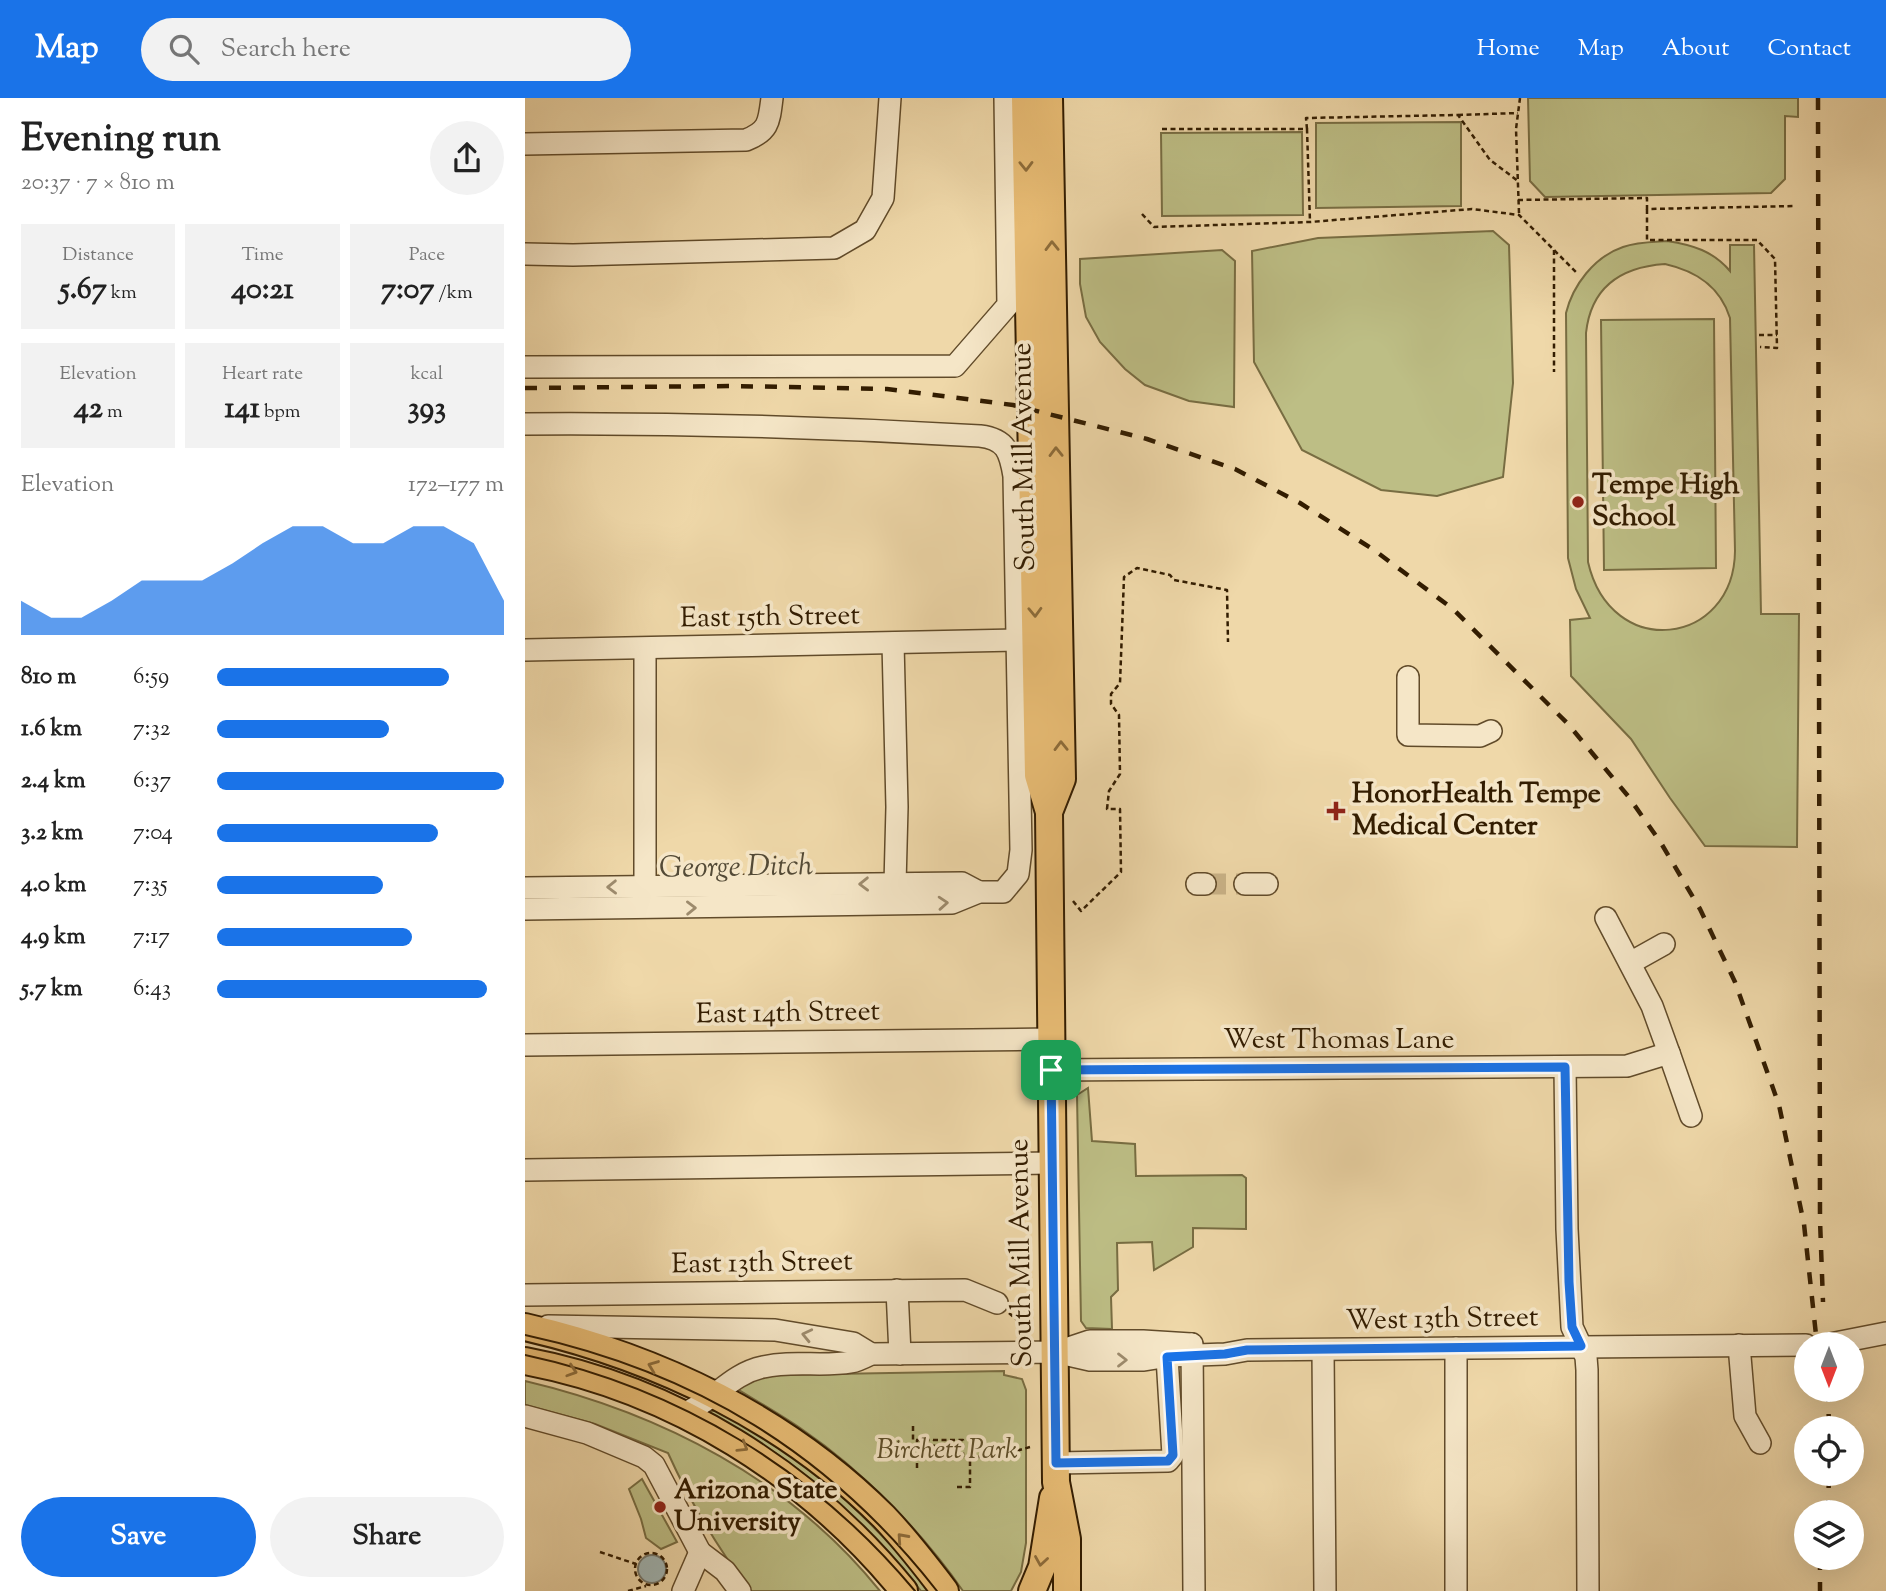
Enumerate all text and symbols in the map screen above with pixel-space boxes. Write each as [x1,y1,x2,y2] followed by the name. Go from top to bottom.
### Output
[141,18,631,81] search box
[35,25,99,73] text: Map
[165,30,203,68] icon: search
[221,31,351,68] text: Search here
[1477,32,1540,66] text: Home
[1578,32,1624,66] text: Map
[1662,32,1729,66] text: About
[1767,32,1851,66] text: Contact
[21,114,221,168] text: Evening run
[430,121,504,195] button: share
[1018,161,1034,172] one-way arrow
[21,167,175,200] text: 20:37 · 7 × 810 m
[1044,240,1060,251] one-way arrow
[62,242,134,269] text: Distance
[241,242,284,269] text: Time
[409,242,445,269] text: Pace
[60,269,107,312] text: 5.67
[231,269,294,312] text: 40:21
[381,269,434,312] text: 7:07
[107,280,137,307] text: km
[434,280,473,307] text: /km
[1003,342,1047,572] street label: South Mill Avenue
[60,361,137,388] text: Elevation
[222,361,303,388] text: Heart rate
[410,361,443,388] text: kcal
[74,388,103,431] text: 42
[224,388,260,431] text: 141
[408,388,446,431] text: 393
[103,399,123,426] text: m
[260,399,301,426] text: bpm
[1048,447,1064,457] one-way arrow
[1592,466,1740,538] place label: Tempe High School
[21,469,114,502] text: Elevation
[408,469,504,502] text: 172–177 m
[1570,494,1586,510] marker: Tempe High School
[680,596,861,640] street label: East 15th Street
[1028,606,1043,617] one-way arrow
[21,661,76,694] text: 810 m
[133,661,169,694] text: 6:59
[21,713,82,746] text: 1.6 km
[133,713,171,746] text: 7:32
[1053,740,1069,751] one-way arrow
[21,765,86,798] text: 2.4 km
[133,765,171,798] text: 6:37
[1352,775,1601,847] place label: HonorHealth Tempe Medical Center
[1326,801,1346,821] marker: HonorHealth Tempe Medical Center
[21,817,83,850] text: 3.2 km
[133,817,173,850] text: 7:04
[659,845,814,891] water label: George Ditch
[21,869,86,902] text: 4.0 km
[133,869,168,902] text: 7:35
[858,876,869,892] one-way arrow
[606,879,617,895] one-way arrow
[938,895,949,910] one-way arrow
[686,900,697,915] one-way arrow
[21,921,86,954] text: 4.9 km
[133,921,170,954] text: 7:17
[21,973,83,1006] text: 5.7 km
[133,973,171,1006] text: 6:43
[696,992,881,1036] street label: East 14th Street
[1223,1021,1455,1061] street label: West Thomas Lane
[1021,1040,1081,1100] pin
[1032,1051,1070,1089] icon: arrive
[1000,1138,1044,1368] street label: South Mill Avenue
[671,1242,853,1286] street label: East 13th Street
[1345,1298,1539,1342] street label: West 13th Street
[801,1328,813,1343] one-way arrow
[1794,1332,1864,1402] north arrow
[1794,1332,1864,1570] map controls
[1117,1352,1128,1368] one-way arrow
[647,1361,659,1375] one-way arrow
[565,1363,577,1378] one-way arrow
[1794,1416,1864,1486] button: locate
[876,1431,1018,1471] park label: Birchett Park
[735,1439,748,1452] one-way arrow
[674,1471,837,1543] place label: Arizona State University
[21,1497,256,1577] button: Save
[270,1497,504,1577] button: Share
[652,1499,668,1515] marker: Arizona State University
[1794,1500,1864,1570] button: layers
[898,1533,911,1546] one-way arrow
[1034,1555,1049,1567] one-way arrow

